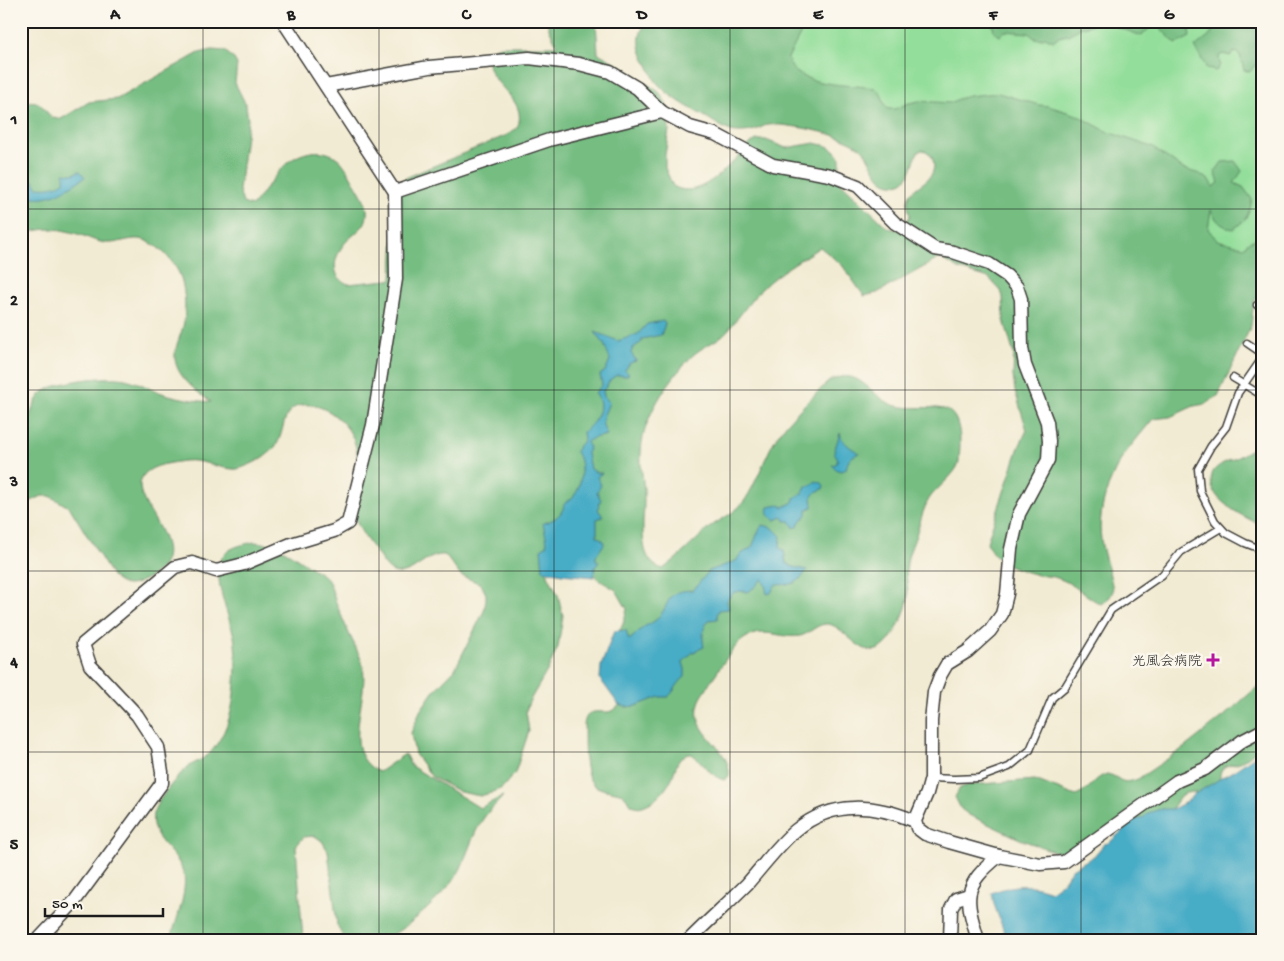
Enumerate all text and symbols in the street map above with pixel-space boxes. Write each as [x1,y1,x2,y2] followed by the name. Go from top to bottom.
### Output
[109,7,121,26] text: A
[286,7,296,26] text: B
[461,7,472,26] text: C
[635,7,648,26] text: D
[813,7,824,26] text: E
[988,7,999,26] text: F
[1164,7,1175,26] text: G
[10,112,17,131] text: 1
[10,293,18,312] text: 2
[9,474,18,493] text: 3
[1206,653,1220,667] marker: 光風会病院
[1132,654,1202,671] place label: 光風会病院
[9,655,18,674] text: 4
[10,837,19,856] text: 5
[45,886,162,918] scale bar
[52,896,83,914] text: 50 m

